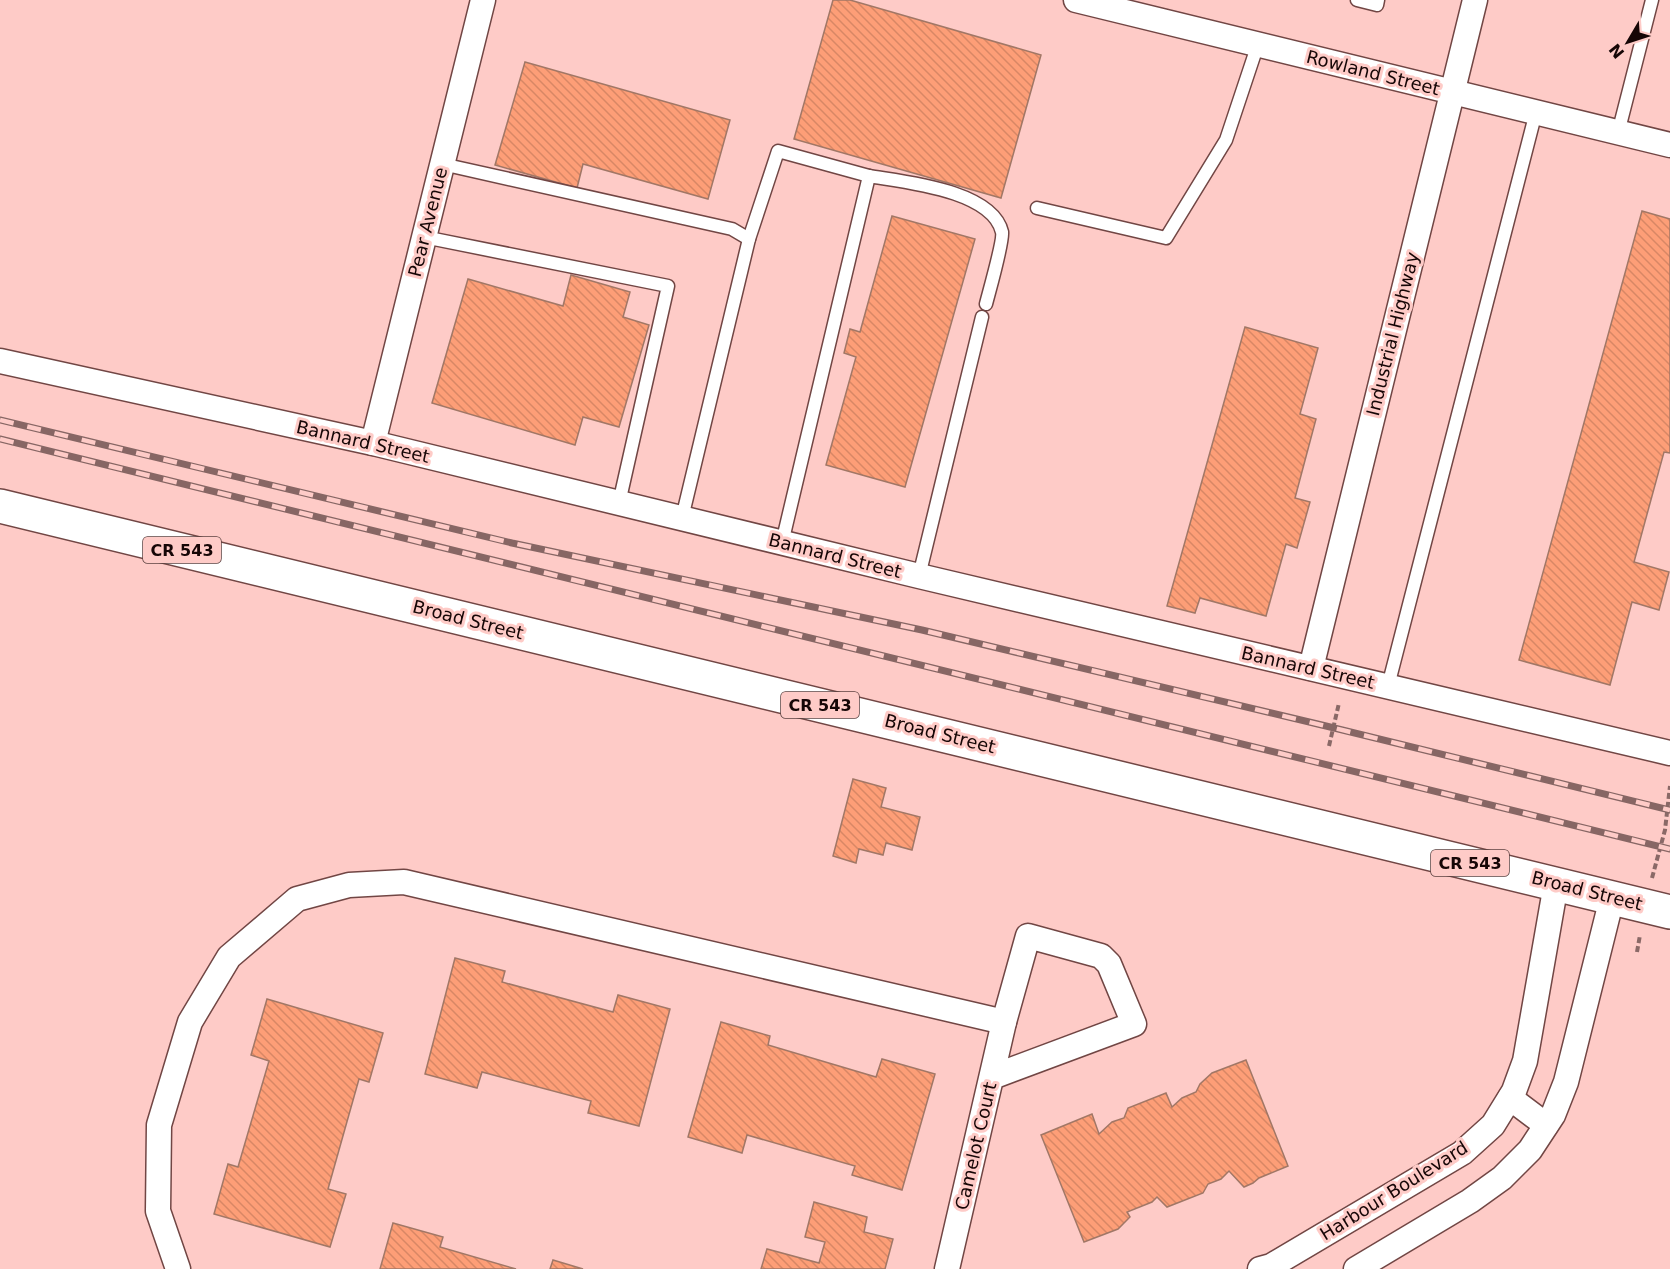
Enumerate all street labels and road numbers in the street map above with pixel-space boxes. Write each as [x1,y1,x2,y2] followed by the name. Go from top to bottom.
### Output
[1304,46,1442,99] street label: Rowland Street
[404,165,451,279] street label: Pear Avenue
[1362,250,1423,418] street label: Industrial Highway
[294,416,432,467] street label: Bannard Street
[767,529,904,582] street label: Bannard Street
[143,537,221,563] road number: CR 543
[411,596,526,643] street label: Broad Street
[1239,642,1377,693] street label: Bannard Street
[781,692,859,718] road number: CR 543
[883,710,998,757] street label: Broad Street
[1431,850,1509,876] road number: CR 543
[1530,867,1645,914] street label: Broad Street
[951,1080,1000,1212] street label: Camelot Court
[1316,1137,1471,1245] street label: Harbour Boulevard

